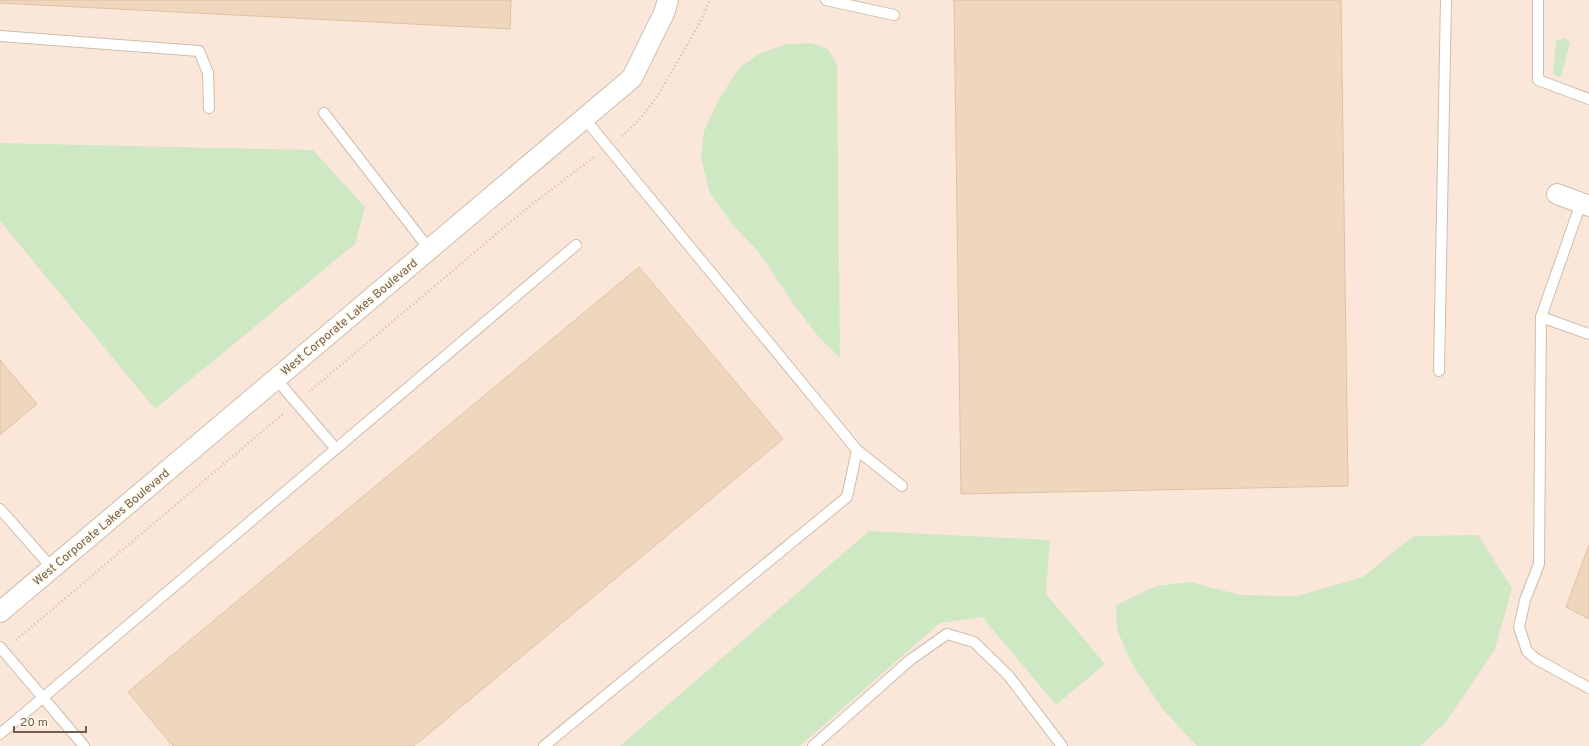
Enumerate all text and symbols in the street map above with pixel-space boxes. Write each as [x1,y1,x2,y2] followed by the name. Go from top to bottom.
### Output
[278,256,421,380] street label: West Corporate Lakes Boulevard
[30,466,173,590] street label: West Corporate Lakes Boulevard
[14,708,86,734] scale bar
[20,715,48,731] text: 20 m

